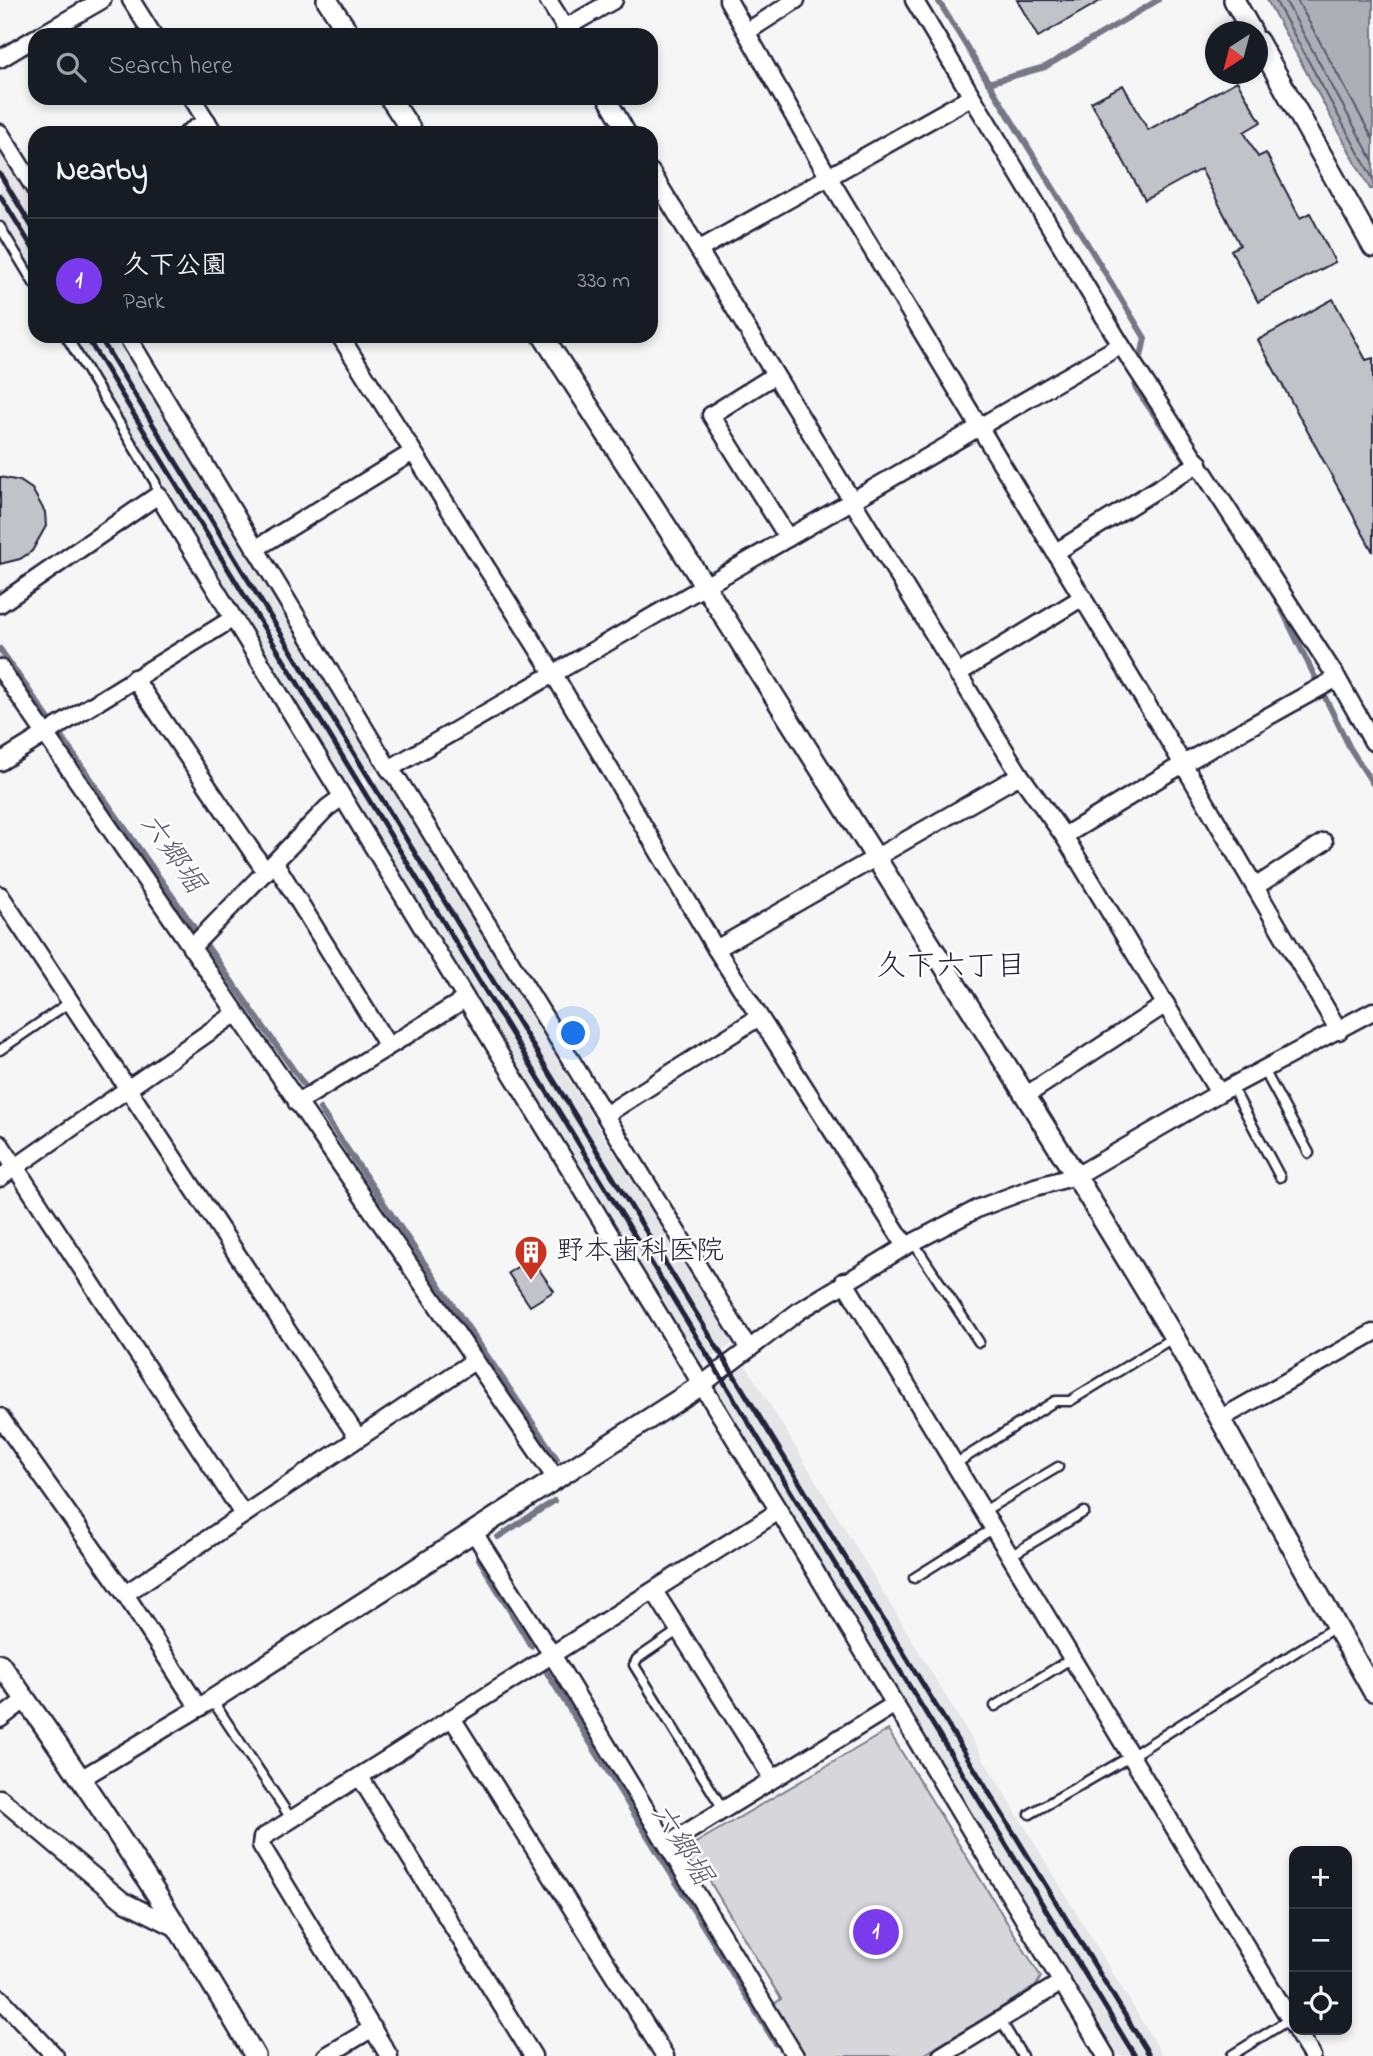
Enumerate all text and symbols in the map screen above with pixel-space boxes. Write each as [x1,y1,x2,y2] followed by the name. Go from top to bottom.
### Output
[1205,21,1268,84] north arrow
[28,28,658,105] search box
[52,48,90,86] icon: search
[108,48,233,86] text: Search here
[56,150,148,194] text: Nearby
[123,248,227,286] text: 久下公園
[75,265,83,298] text: 1
[577,265,630,298] text: 330 m
[123,286,165,319] text: Park
[127,805,216,905] water label: 六郷堀
[876,946,1026,990] district label: 久下六丁目
[556,1016,590,1050] your location
[556,1232,724,1273] place label: 野本歯科医院
[512,1233,550,1282] building icon: 野本歯科医院
[637,1795,724,1897] water label: 六郷堀
[1289,1846,1352,2035] map controls
[1289,1846,1352,1909] button: +
[853,1906,899,1958] pin: 1
[1289,1909,1352,1972] button: −
[1289,1972,1352,2035] button: locate

